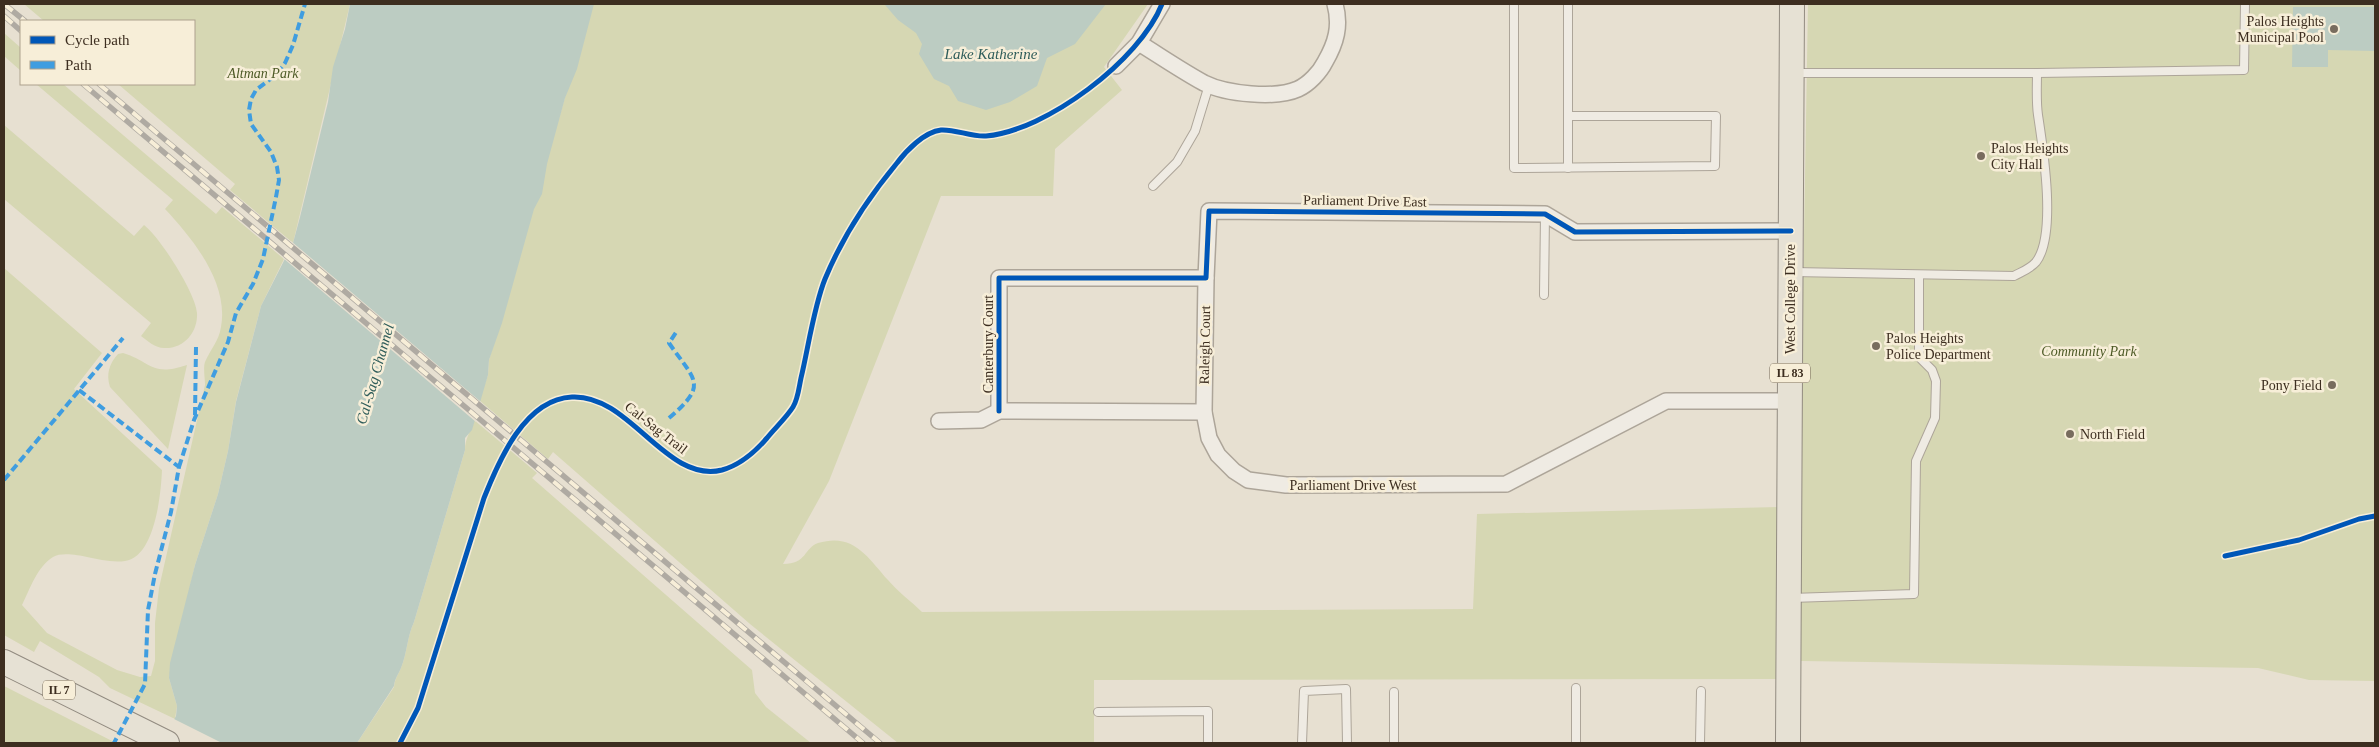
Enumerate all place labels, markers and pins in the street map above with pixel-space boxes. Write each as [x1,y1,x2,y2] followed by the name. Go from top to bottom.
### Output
[2237,14,2324,45] place label: Palos Heights Municipal Pool
[2328,23,2340,35] marker: Palos Heights Municipal Pool
[1991,141,2068,172] place label: Palos Heights City Hall
[1975,150,1987,162] marker: Palos Heights City Hall
[1886,331,1991,362] place label: Palos Heights Police Department
[1870,340,1882,352] marker: Palos Heights Police Department
[2261,378,2322,393] place label: Pony Field
[2326,379,2338,391] marker: Pony Field
[2080,427,2145,442] place label: North Field
[2064,428,2076,440] marker: North Field

